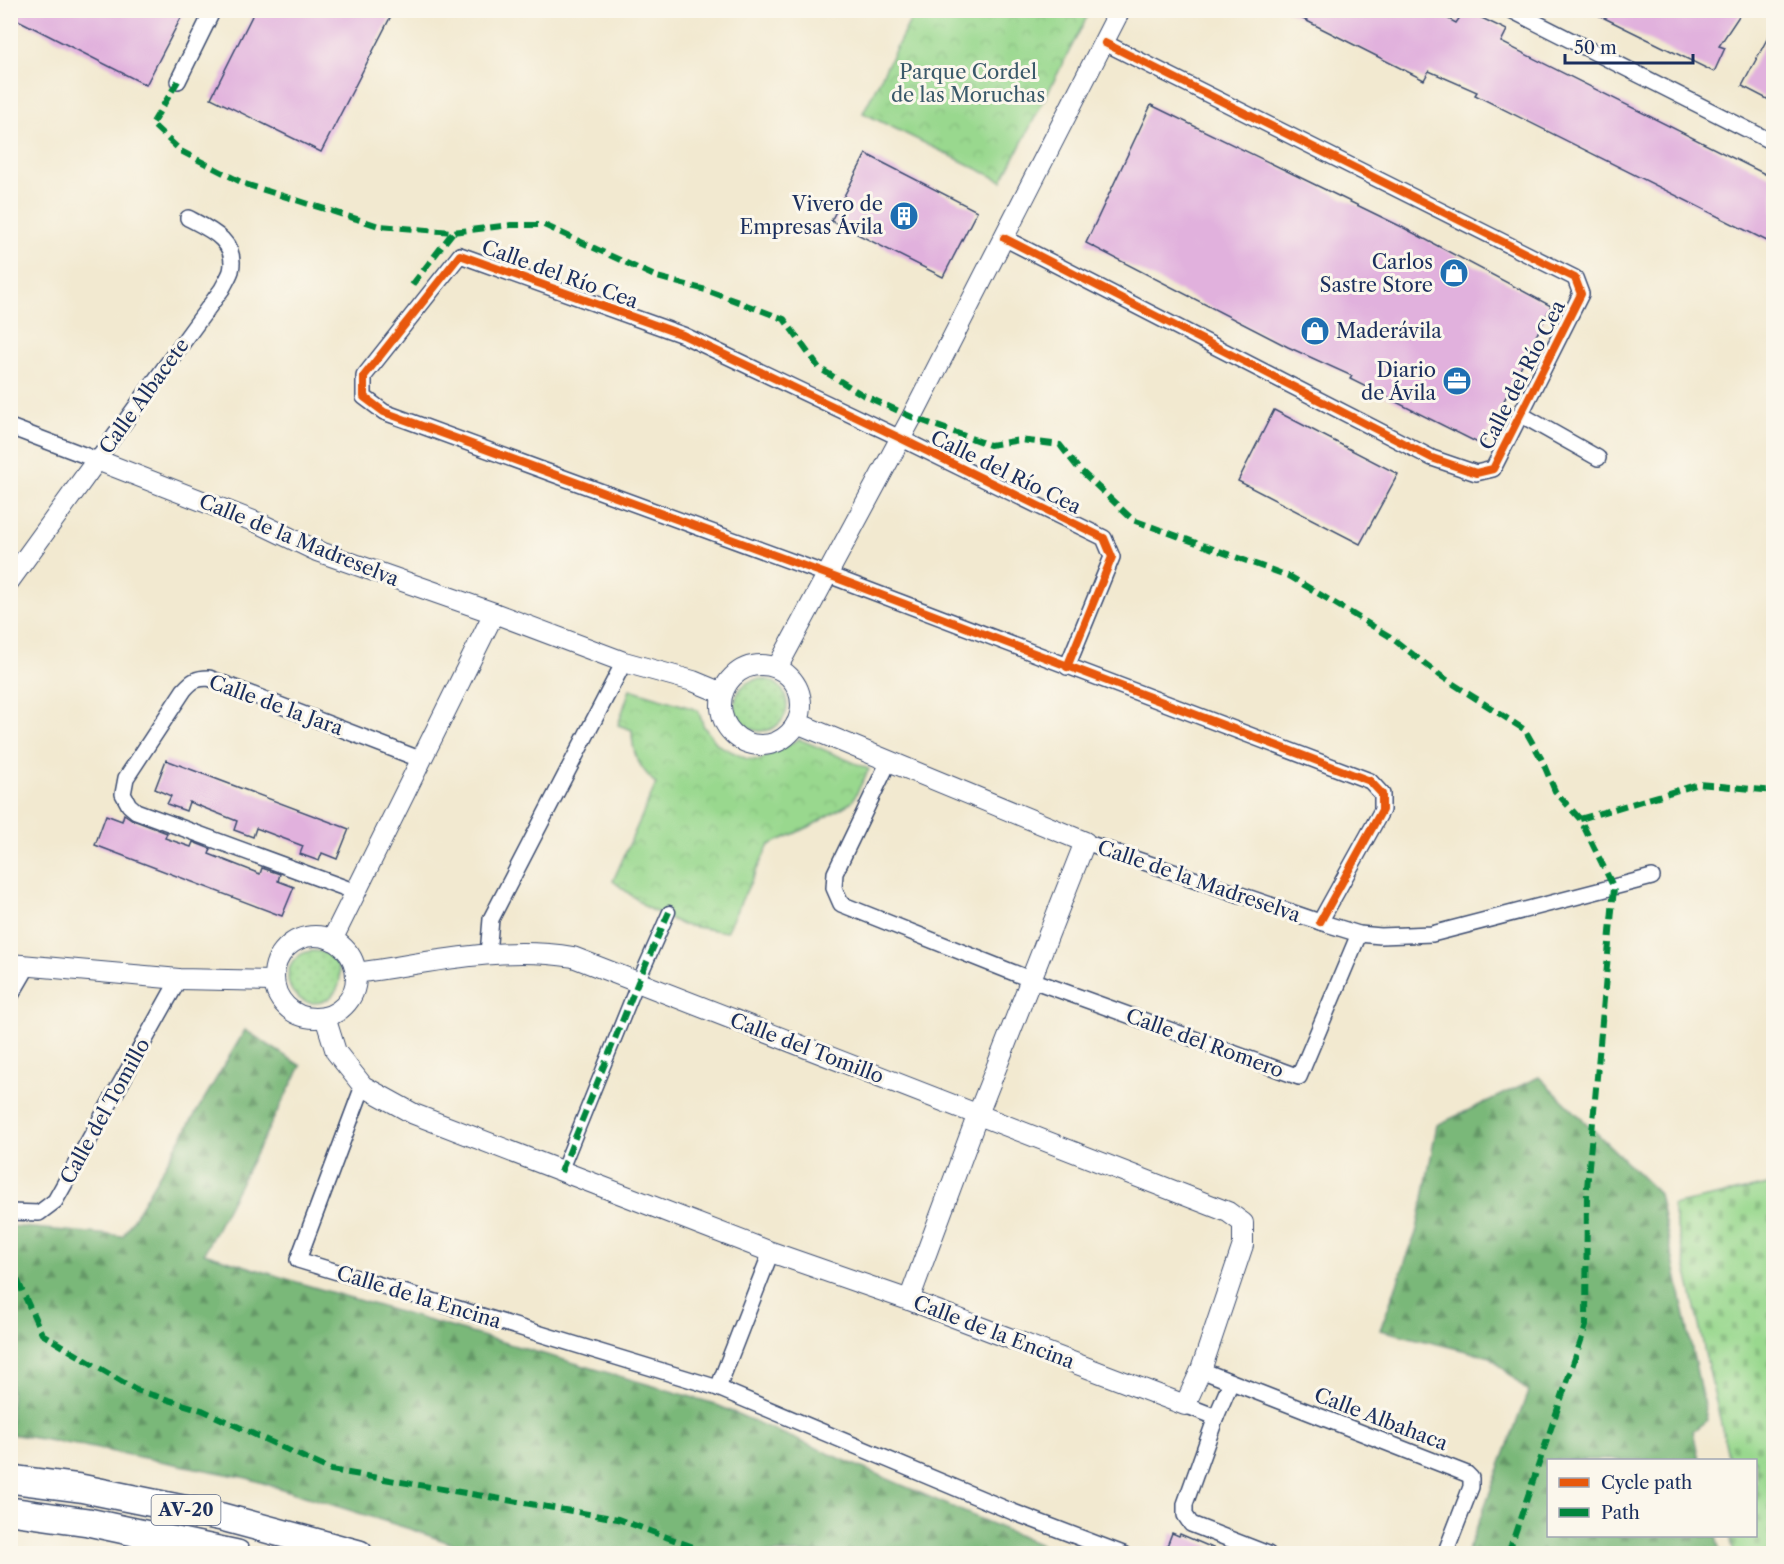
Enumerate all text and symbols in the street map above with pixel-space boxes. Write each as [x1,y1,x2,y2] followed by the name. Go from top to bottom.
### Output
[1565,27,1692,65] scale bar
[1574,37,1617,59] text: 50 m
[891,60,1045,107] park label: Parque Cordel de las Moruchas
[739,192,883,239] place label: Vivero de Empresas Ávila
[888,200,920,232] building icon: Vivero de Empresas Ávila
[479,235,642,314] street label: Calle del Río Cea
[1320,250,1433,297] place label: Carlos Sastre Store
[1438,257,1470,289] shop icon: Carlos Sastre Store
[1474,296,1570,454] street label: Calle del Río Cea
[1299,315,1331,347] shop icon: Maderávila
[1336,319,1442,343] place label: Maderávila
[94,334,194,458] street label: Calle Albacete
[1361,358,1436,405] place label: Diario de Ávila
[1441,365,1473,397] office icon: Diario de Ávila
[927,425,1086,519] street label: Calle del Río Cea
[196,489,403,591] street label: Calle de la Madreselva
[206,670,347,741] street label: Calle de la Jara
[1094,835,1304,927] street label: Calle de la Madreselva
[1123,1003,1287,1083] street label: Calle del Romero
[727,1008,887,1088] street label: Calle del Tomillo
[55,1034,155,1188] street label: Calle del Tomillo
[334,1261,505,1334] street label: Calle de la Encina
[910,1290,1078,1374] street label: Calle de la Encina
[1311,1383,1452,1456] street label: Calle Albahaca
[1547,1459,1757,1537] legend
[1601,1472,1692,1494] text: Cycle path
[152,1495,220,1525] road number: AV-20
[1601,1502,1640,1524] text: Path

